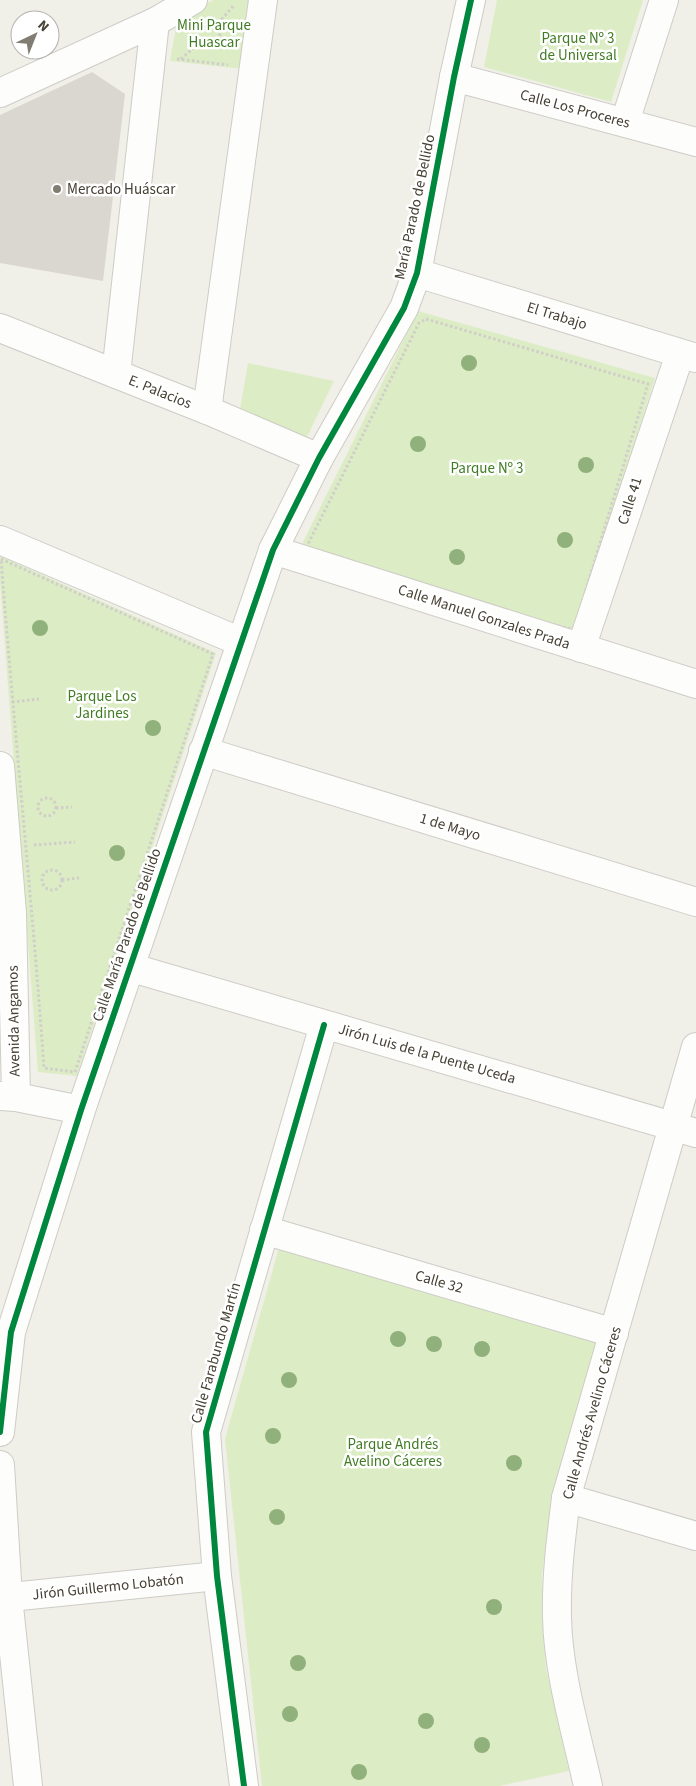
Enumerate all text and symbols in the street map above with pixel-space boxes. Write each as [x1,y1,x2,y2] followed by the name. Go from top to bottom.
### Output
[10,10,60,60] north arrow
[177,15,251,53] park label: Mini Parque Huascar
[33,16,53,37] text: N
[539,28,617,66] park label: Parque Nº 3 de Universal
[518,84,632,134] street label: Calle Los Proceres
[389,132,441,282] street label: María Parado de Bellido
[67,179,176,200] place label: Mercado Huáscar
[51,183,63,195] marker: Mercado Huáscar
[524,297,590,335] street label: El Trabajo
[125,370,195,414] street label: E. Palacios
[450,458,524,479] park label: Parque Nº 3
[612,474,648,528] street label: Calle 41
[395,579,573,655] street label: Calle Manuel Gonzales Prada
[68,686,136,724] park label: Parque Los Jardines
[417,808,483,846] street label: 1 de Mayo
[87,845,167,1025] street label: Calle María Parado de Bellido
[3,965,25,1077] street label: Avenida Angamos
[336,1019,518,1089] street label: Jirón Luis de la Puente Uceda
[412,1265,466,1299] street label: Calle 32
[186,1280,246,1426] street label: Calle Farabundo Martín
[557,1324,627,1502] street label: Calle Andrés Avelino Cáceres
[344,1434,442,1472] park label: Parque Andrés Avelino Cáceres
[31,1569,185,1605] street label: Jirón Guillermo Lobatón

